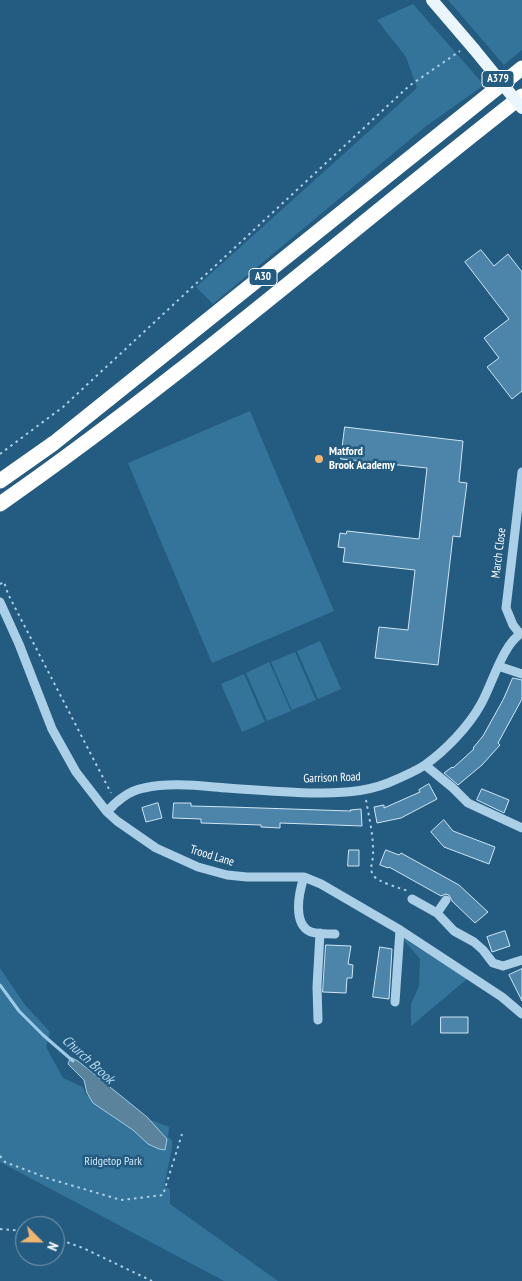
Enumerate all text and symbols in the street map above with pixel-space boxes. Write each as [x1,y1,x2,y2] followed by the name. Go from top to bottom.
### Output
[482,70,514,88] road number: A379
[249,268,277,286] road number: A30
[329,445,395,473] place label: Matford Brook Academy
[313,453,325,465] marker: Matford Brook Academy
[489,527,509,579] street label: March Close
[303,770,361,786] street label: Garrison Road
[188,842,236,870] street label: Trood Lane
[58,1032,118,1088] water label: Church Brook
[84,1155,142,1169] park label: Ridgetop Park
[15,1216,65,1266] north arrow
[43,1239,63,1253] text: N

